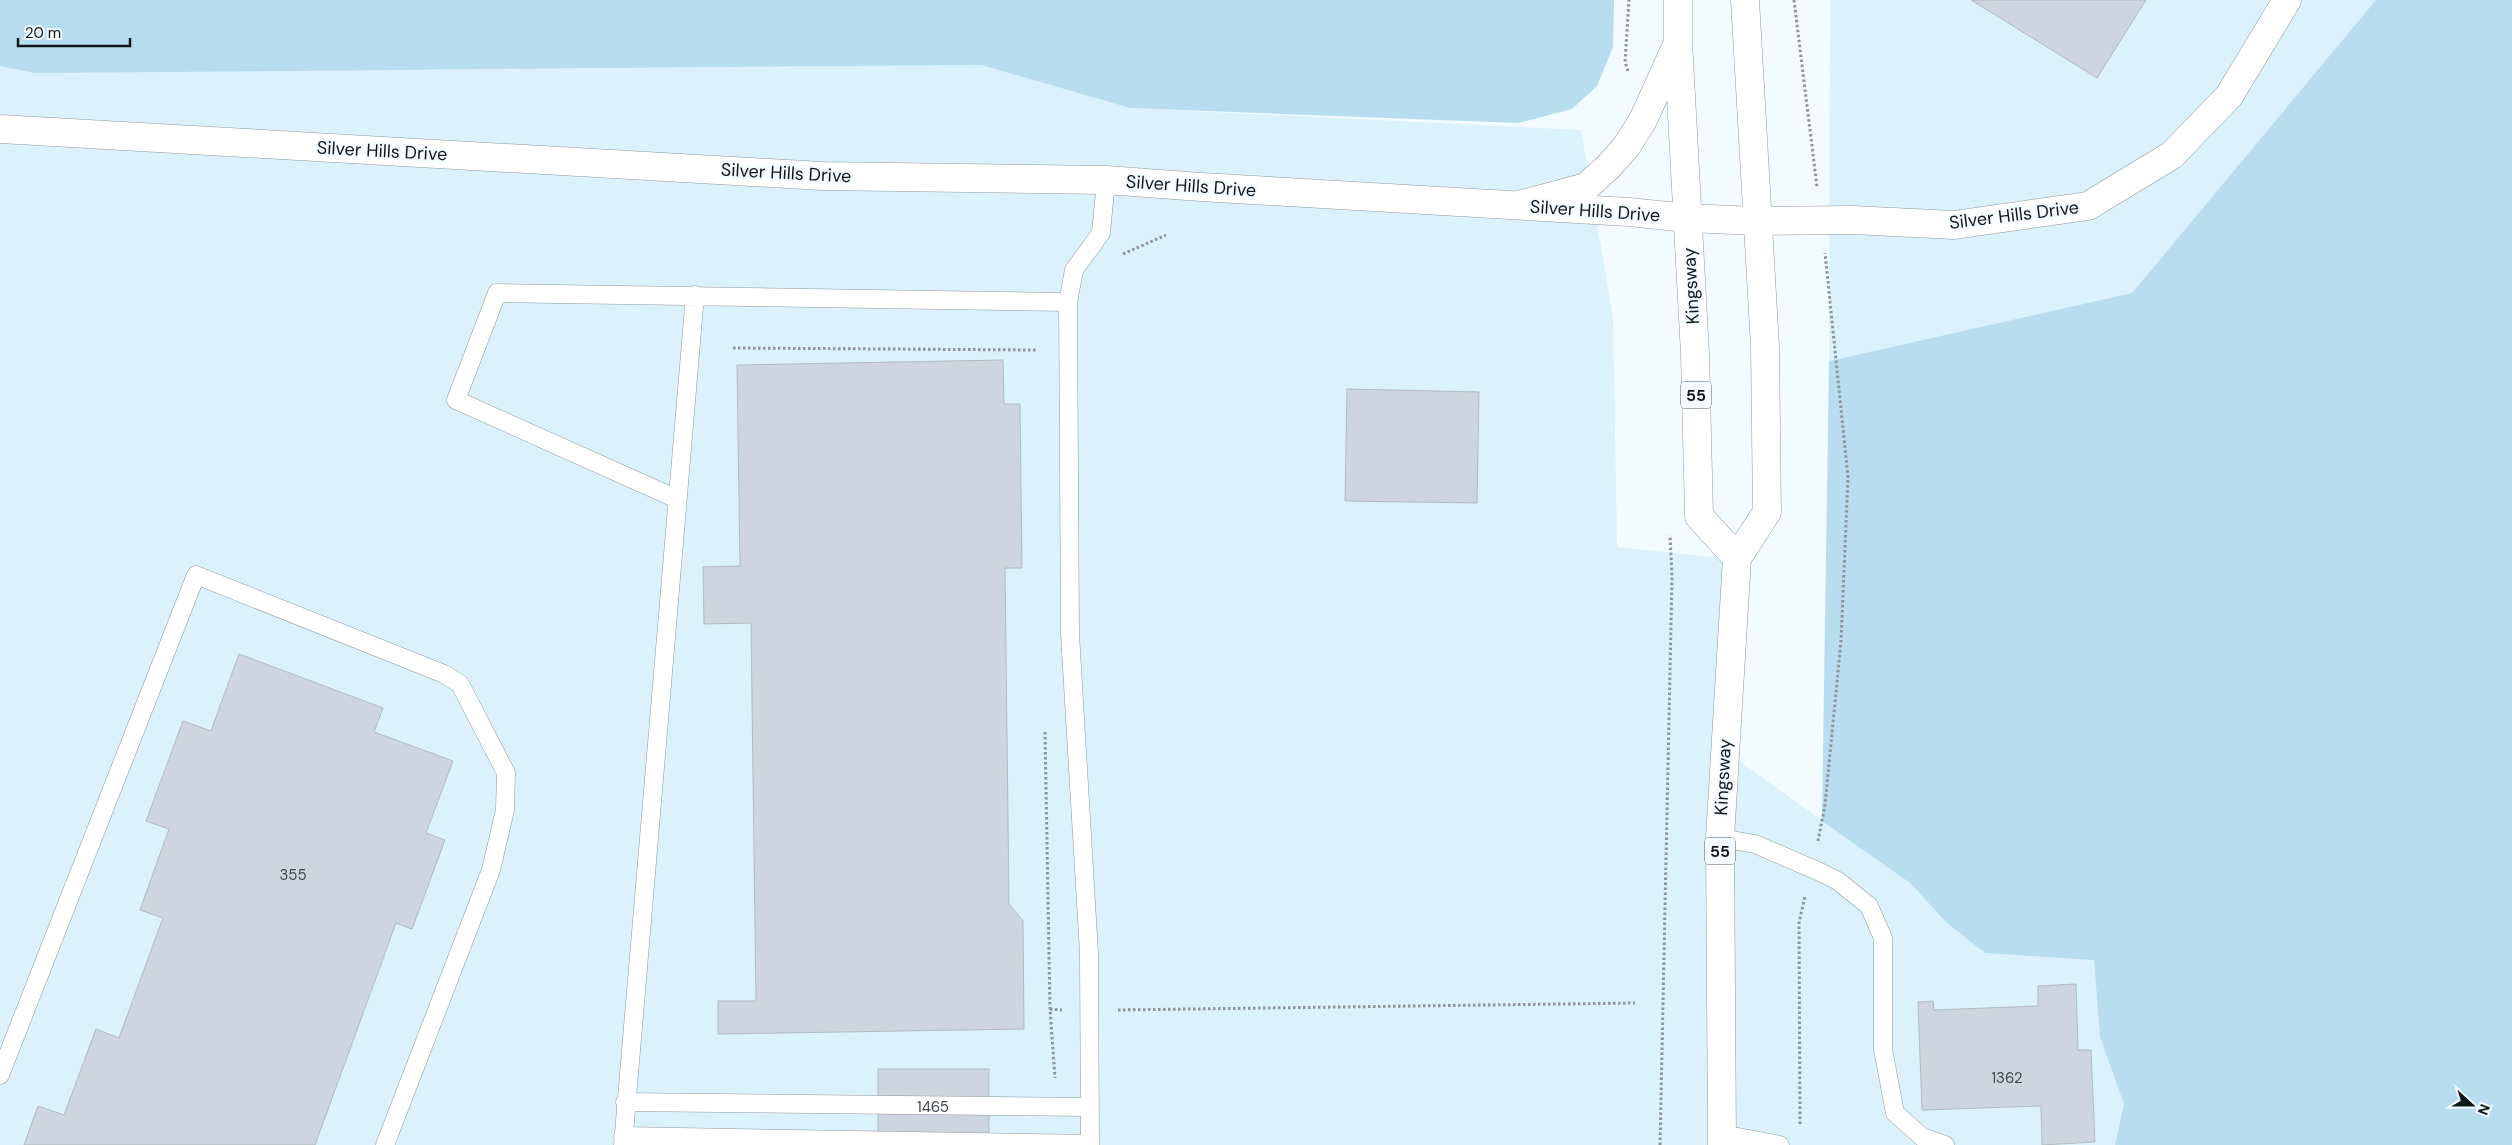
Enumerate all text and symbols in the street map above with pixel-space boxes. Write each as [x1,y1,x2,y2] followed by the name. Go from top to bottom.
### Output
[18,15,130,47] scale bar
[25,23,61,43] text: 20 m
[316,136,448,166] street label: Silver Hills Drive
[720,158,852,188] street label: Silver Hills Drive
[1125,169,1257,203] street label: Silver Hills Drive
[1529,194,1661,228] street label: Silver Hills Drive
[1948,195,2080,235] street label: Silver Hills Drive
[1677,247,1705,325] street label: Kingsway
[1681,382,1711,408] road number: 55
[1709,738,1737,816] street label: Kingsway
[1705,838,1735,864] road number: 55
[279,865,307,885] house number: 355
[1991,1068,2023,1088] house number: 1362
[2447,1080,2497,1130] north arrow
[917,1097,949,1117] house number: 1465
[2474,1102,2494,1118] text: N

